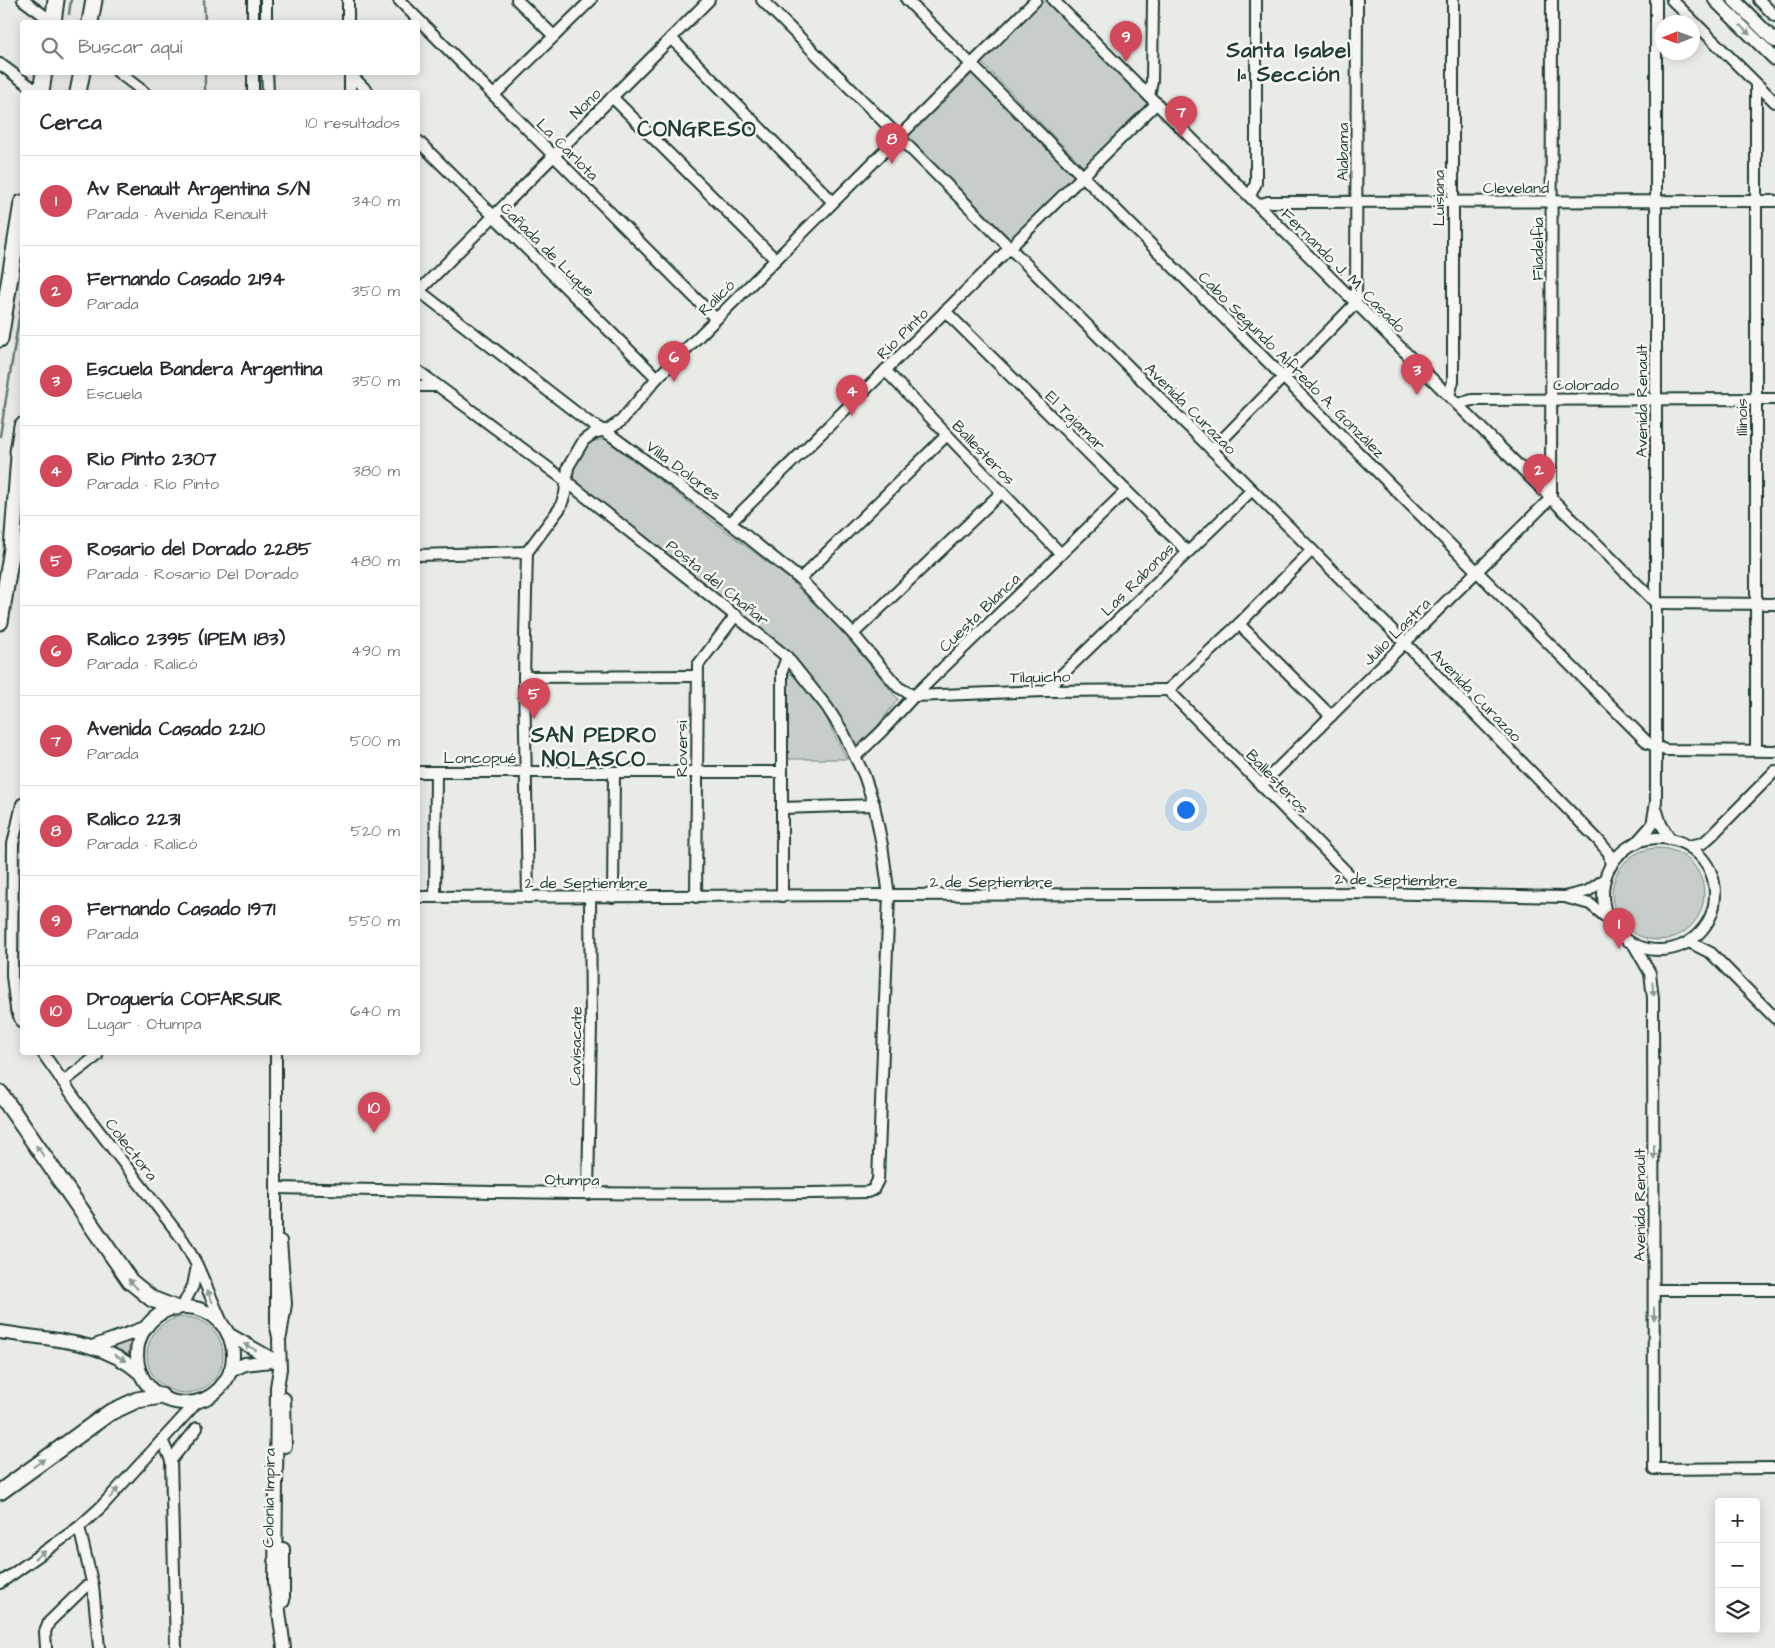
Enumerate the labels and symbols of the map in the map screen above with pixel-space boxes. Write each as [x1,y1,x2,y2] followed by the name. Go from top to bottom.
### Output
[1655,15,1700,60] north arrow
[1110,21,1142,62] pin: 9
[1739,23,1751,35] one-way arrow
[1225,36,1352,89] district label: Santa Isabel 1ª Sección
[565,83,606,124] street label: Nono
[1165,96,1197,137] pin: 7
[531,114,603,186] street label: La Carlota
[637,115,757,144] district label: CONGRESO
[876,123,908,164] pin: 8
[1332,123,1354,181] street label: Alabama
[1428,170,1450,226] street label: Luisiana
[1483,177,1549,199] street label: Cleveland
[495,197,600,302] street label: Cañada de Luque
[1276,203,1411,338] street label: Fernando J. M. Casado
[1527,217,1549,281] street label: Filadelfia
[1192,266,1390,464] street label: Cabo Segundo Alfredo A. González
[694,275,740,321] street label: Ralicó
[872,303,934,365] street label: Río Pinto
[658,341,690,382] pin: 6
[1631,344,1653,458] street label: Avenida Renault
[1401,354,1433,395] pin: 3
[1139,358,1241,460] street label: Avenida Curazao
[1553,374,1619,396] street label: Colorado
[836,375,868,416] pin: 4
[1040,386,1110,456] street label: El Tajamar
[1731,398,1753,436] street label: Illinois
[947,415,1020,490] street label: Ballesteros
[641,435,725,506] street label: Villa Dolores
[1523,454,1555,495] pin: 2
[661,534,774,631] street label: Posta del Chañar
[1096,538,1179,621] street label: Las Rabonas
[934,568,1025,657] street label: Cuesta Blanca
[1358,593,1435,670] street label: Julio Lastra
[1426,644,1527,747] street label: Avenida Curazao
[1009,665,1071,689] street label: Tilquicho
[518,678,550,719] pin: 5
[671,720,693,777] street label: Roversi
[530,721,657,774] district label: SAN PEDRO NOLASCO
[1241,744,1314,819] street label: Ballesteros
[444,747,517,769] street label: Loncopué
[1173,797,1199,823] your location
[1334,868,1458,892] street label: 2 de Septiembre
[929,871,1053,893] street label: 2 de Septiembre
[524,872,648,894] street label: 2 de Septiembre
[1603,908,1635,949] pin: 1
[1649,981,1657,997] one-way arrow
[564,1006,588,1086] street label: Cavisacate
[358,1092,390,1133] pin: 10
[100,1114,163,1186] street label: Colectora
[35,1144,45,1158] one-way arrow
[1650,1144,1658,1160] one-way arrow
[1629,1148,1651,1262] street label: Avenida Renault
[544,1169,600,1191] street label: Otumpa
[127,1278,139,1290] one-way arrow
[205,1289,213,1303] one-way arrow
[1650,1306,1658,1322] one-way arrow
[242,1343,257,1351] one-way arrow
[113,1353,126,1362] one-way arrow
[257,1448,281,1548] street label: Colonia Impira
[32,1458,45,1469] one-way arrow
[108,1488,120,1500] one-way arrow
[33,1550,46,1560] one-way arrow

